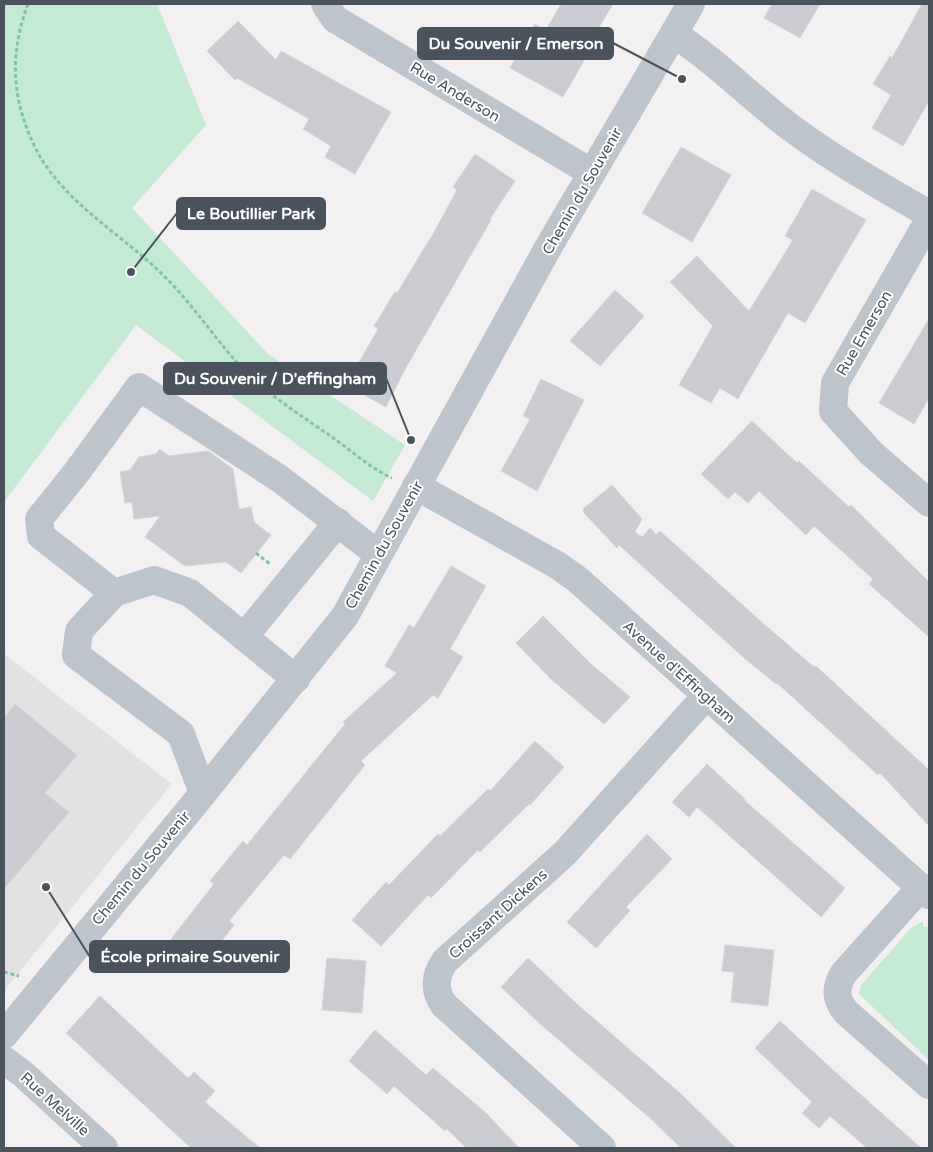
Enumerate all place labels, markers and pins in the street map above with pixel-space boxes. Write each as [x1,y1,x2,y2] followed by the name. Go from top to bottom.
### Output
[418,28,613,59] callout: Du Souvenir / Emerson
[177,198,325,229] callout: Le Boutillier Park
[164,363,386,394] callout: Du Souvenir / D'effingham
[90,941,289,972] callout: École primaire Souvenir

